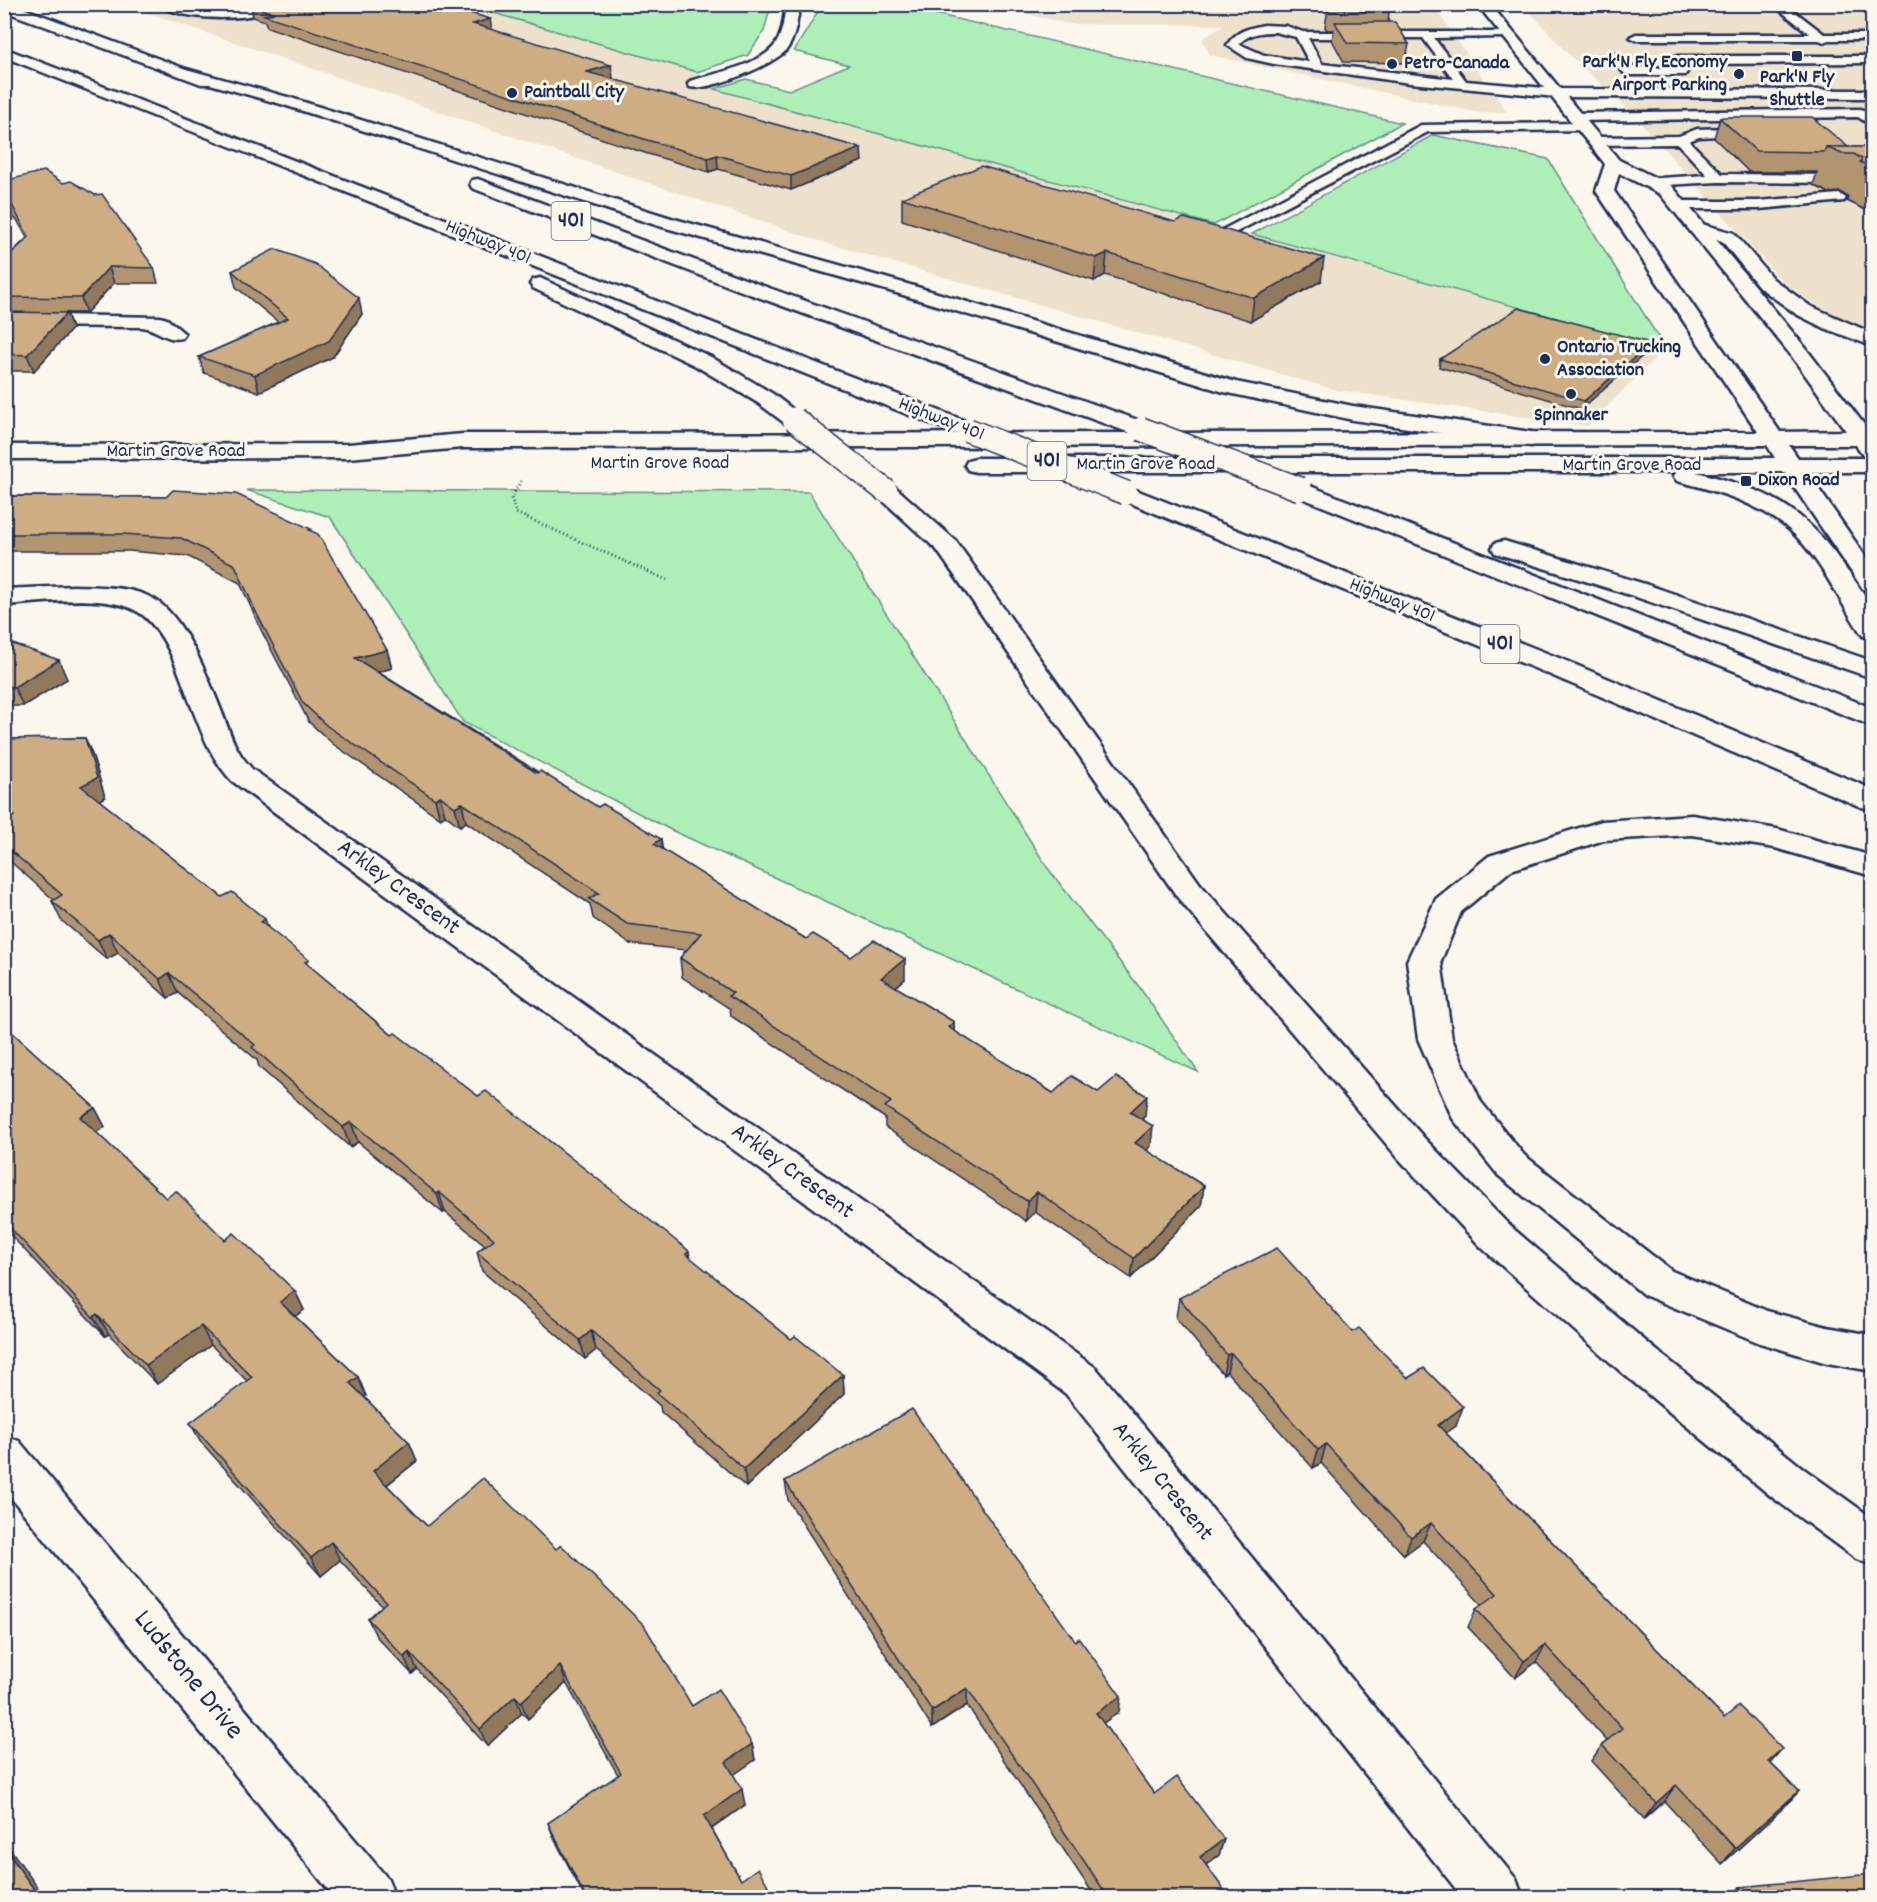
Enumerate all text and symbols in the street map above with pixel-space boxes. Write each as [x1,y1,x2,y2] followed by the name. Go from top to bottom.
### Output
[1582,49,1728,100] place label: Park'N Fly Economy Airport Parking
[1790,49,1804,63] marker: Park'N Fly Shuttle
[1404,50,1510,78] place label: Petro-Canada
[1385,57,1399,71] marker: Petro-Canada
[1760,64,1835,115] place label: Park'N Fly Shuttle
[1732,67,1746,81] marker: Park'N Fly Economy Airport Parking
[524,79,625,107] place label: Paintball City
[505,86,519,100] marker: Paintball City
[552,202,590,240] road number: 401
[441,213,535,273] street label: Highway 401
[1557,334,1681,385] place label: Ontario Trucking Association
[1538,352,1552,366] marker: Ontario Trucking Association
[1564,387,1578,401] marker: Spinnaker
[894,391,988,449] street label: Highway 401
[1534,402,1609,430] place label: Spinnaker
[107,438,245,466] street label: Martin Grove Road
[1028,442,1066,480] road number: 401
[591,450,729,478] street label: Martin Grove Road
[1077,451,1215,479] street label: Martin Grove Road
[1563,452,1701,480] street label: Martin Grove Road
[1758,467,1840,495] place label: Dixon Road
[1739,474,1753,488] marker: Dixon Road
[1345,571,1439,631] street label: Highway 401
[1480,625,1520,663] road number: 401
[329,832,467,944] street label: Arkley Crescent
[723,1116,861,1228] street label: Arkley Crescent
[1103,1415,1221,1549] street label: Arkley Crescent
[122,1602,252,1750] street label: Ludstone Drive

